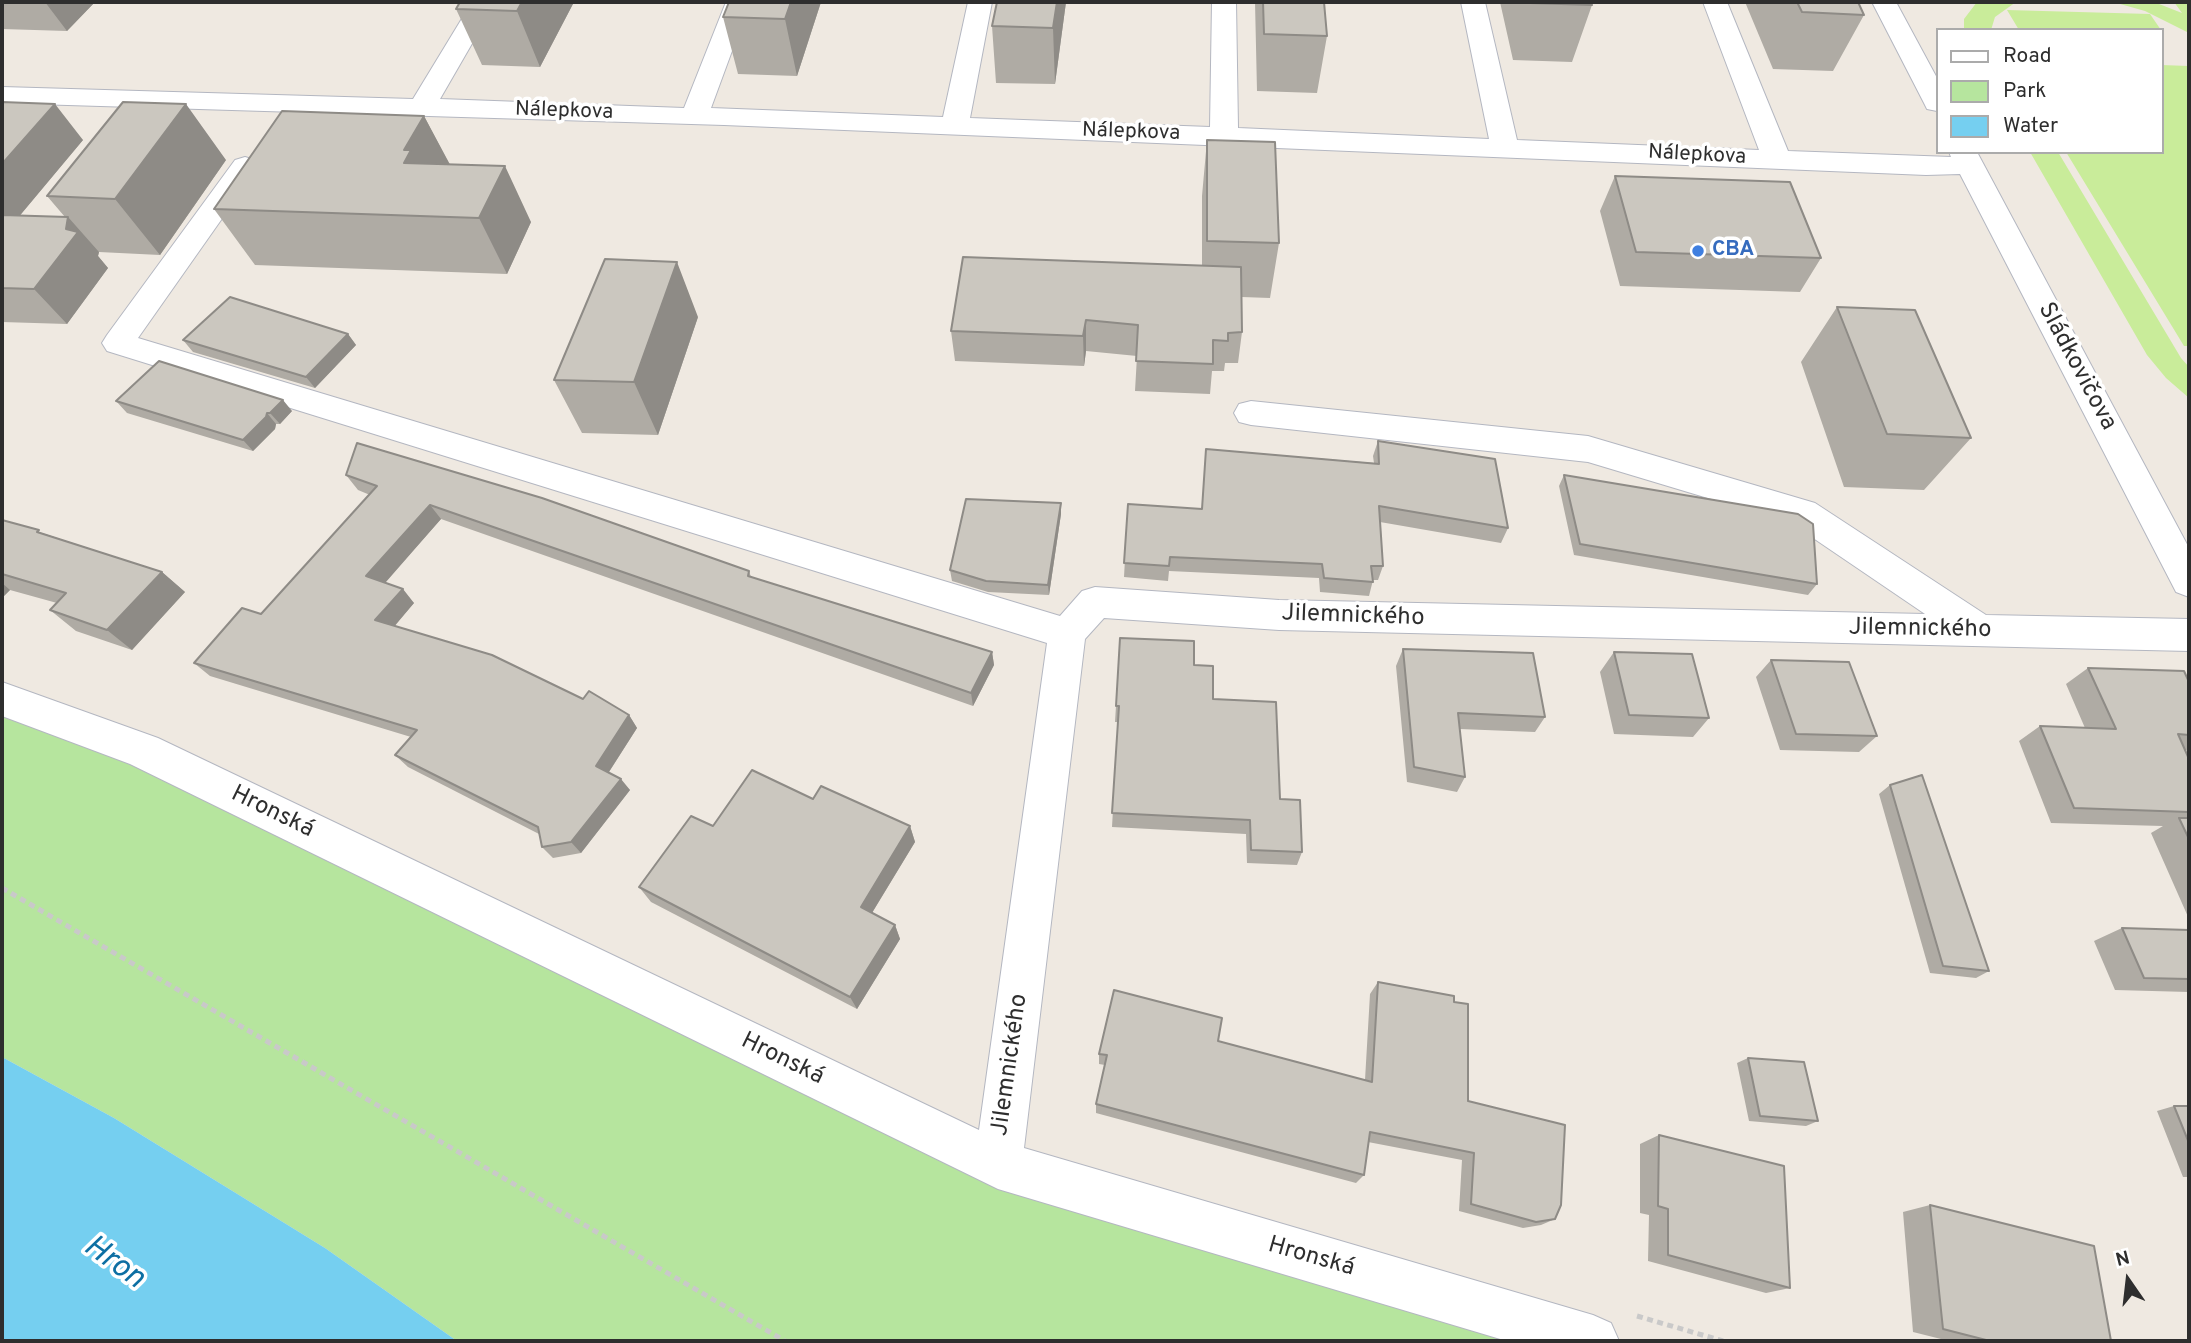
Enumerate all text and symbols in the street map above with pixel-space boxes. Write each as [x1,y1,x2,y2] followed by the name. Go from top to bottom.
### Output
[1936,28,2163,154] legend
[2003,43,2052,70] text: Road
[2003,78,2046,105] text: Park
[514,98,614,126] street label: Nálepkova
[2003,113,2058,140] text: Water
[1081,119,1181,147] street label: Nálepkova
[1647,141,1747,171] street label: Nálepkova
[1712,238,1754,264] place label: CBA
[1690,243,1706,259] marker: CBA
[2030,298,2122,436] street label: Sládkovičova
[1281,600,1425,634] street label: Jilemnického
[1848,614,1992,646] street label: Jilemnického
[226,781,318,845] street label: Hronská
[987,992,1035,1138] street label: Jilemnického
[736,1028,828,1092] street label: Hronská
[75,1229,151,1299] water label: Hron
[1264,1232,1358,1284] street label: Hronská
[2093,1245,2163,1315] north arrow
[2113,1246,2132,1273] text: N

